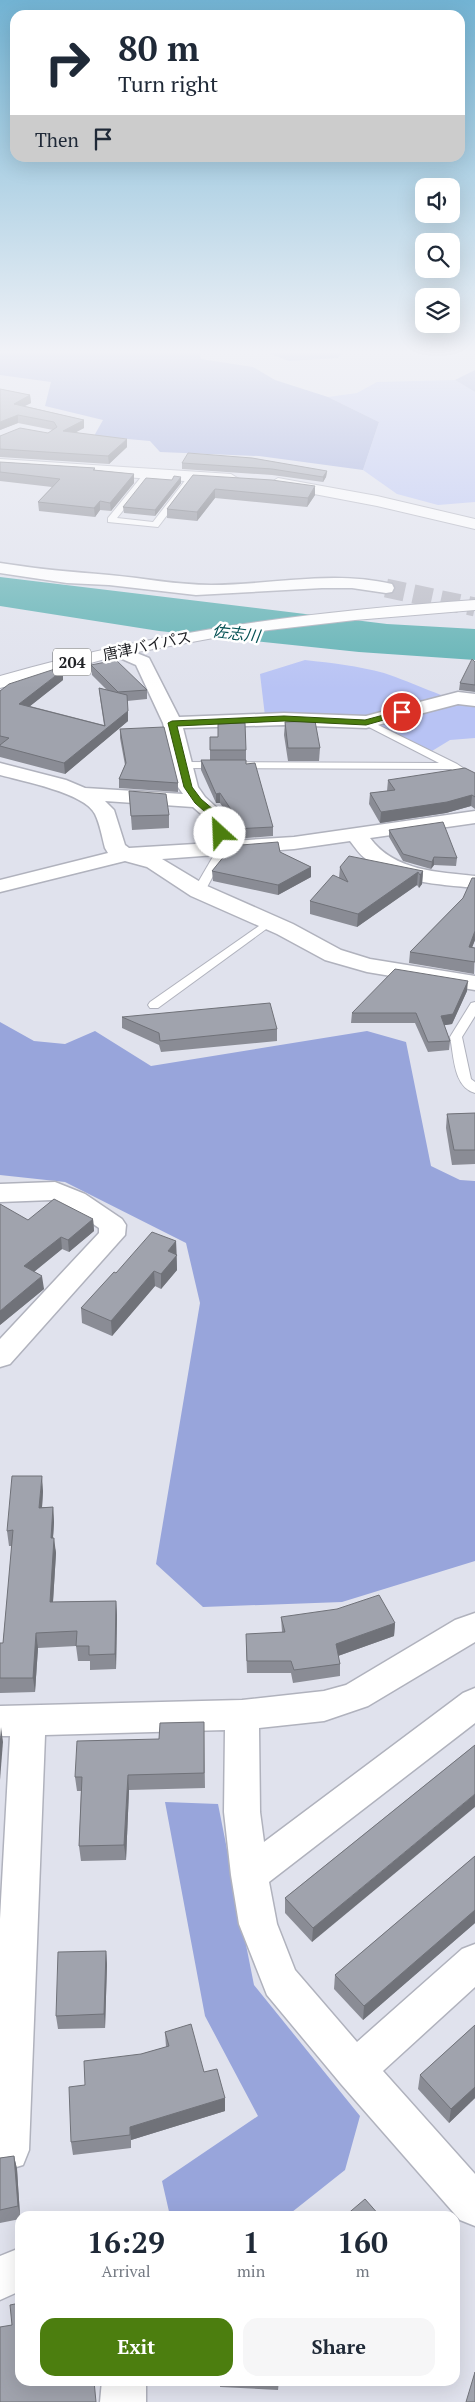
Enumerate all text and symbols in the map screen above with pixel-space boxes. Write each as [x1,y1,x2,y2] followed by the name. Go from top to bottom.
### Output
[118,25,199,71] text: 80 m
[35,30,100,95] icon: right
[118,69,218,98] text: Turn right
[89,125,117,153] icon: arrive
[35,127,79,152] text: Then
[415,178,460,333] map controls
[415,178,460,223] button: sound
[415,233,460,278] button: search
[415,288,460,333] button: layers
[211,619,263,647] water label: 佐志川
[101,626,193,664] street label: 唐津バイパス
[53,649,91,676] road number: 204
[381,691,423,733] pin
[388,698,416,726] icon: arrive
[193,806,245,858] position arrow
[87,2222,165,2262] text: 16:29
[243,2222,260,2262] text: 1
[337,2222,388,2262] text: 160
[101,2260,151,2282] text: Arrival
[237,2260,265,2282] text: min
[356,2260,369,2282] text: m
[40,2318,233,2376] button: Exit
[243,2318,435,2376] button: Share

